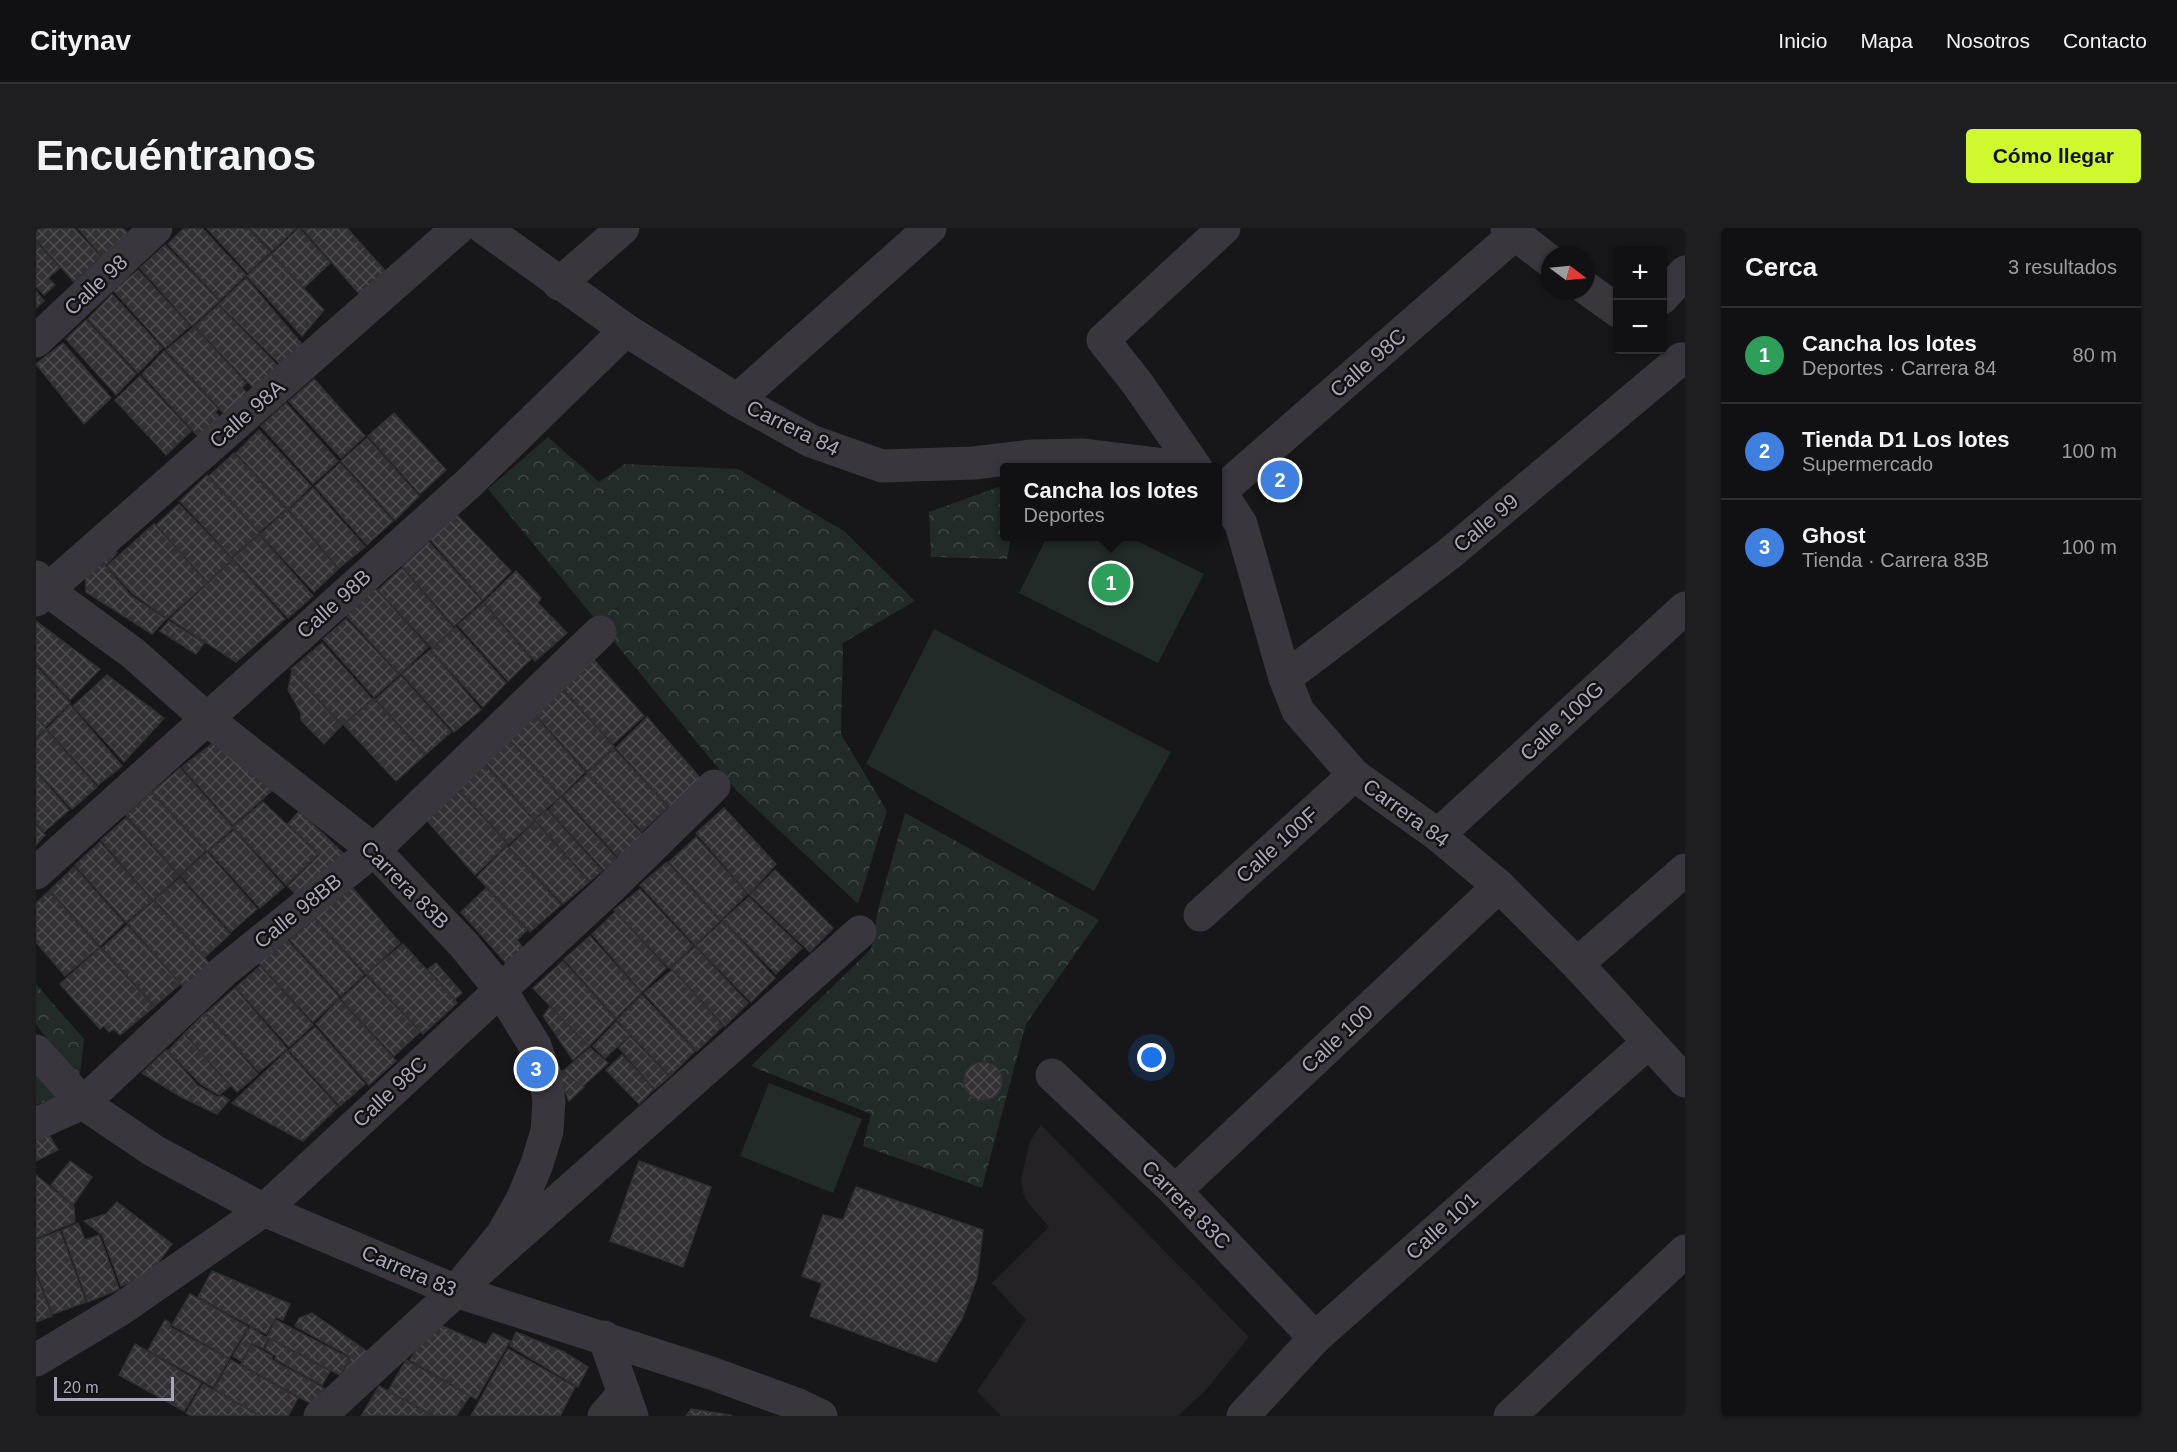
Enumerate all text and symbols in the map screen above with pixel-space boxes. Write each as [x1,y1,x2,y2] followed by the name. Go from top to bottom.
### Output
[30,25,131,56] text: Citynav
[1778,29,1827,52] text: Inicio
[1860,29,1913,52] text: Mapa
[1946,29,2030,52] text: Nosotros
[2063,29,2147,52] text: Contacto
[1966,129,2141,183] button: Cómo llegar
[36,132,316,179] text: Encuéntranos
[1541,246,1595,300] north arrow
[1613,246,1667,354] map controls
[1613,246,1667,300] button: +
[60,250,132,319] street label: Calle 98
[1745,252,1817,282] text: Cerca
[2008,256,2117,278] text: 3 resultados
[1613,300,1667,354] button: −
[1325,324,1410,402] street label: Calle 98C
[1802,331,1977,356] text: Cancha los lotes
[1759,344,1770,366] text: 1
[2073,344,2117,366] text: 80 m
[1802,357,1997,379] text: Deportes · Carrera 84
[205,375,289,452] street label: Calle 98A
[743,395,844,460] street label: Carrera 84
[1802,427,2009,452] text: Tienda D1 Los lotes
[1759,440,1770,462] text: 2
[2061,440,2117,462] text: 100 m
[1802,453,1933,475] text: Supermercado
[1260,458,1300,502] pin: 2
[1000,463,1222,541] popup
[1024,478,1198,503] text: Cancha los lotes
[1449,489,1523,556] street label: Calle 99
[1024,504,1105,526] text: Deportes
[1802,523,1866,548] text: Ghost
[1759,536,1770,558] text: 3
[2061,536,2117,558] text: 100 m
[1802,549,1989,571] text: Tienda · Carrera 83B
[1092,560,1130,606] pin: 1
[292,565,375,643] street label: Calle 98B
[1515,676,1608,765] street label: Calle 100G
[1359,774,1454,852] street label: Carrera 84
[1231,802,1322,887] street label: Calle 100F
[357,836,454,933] street label: Carrera 83B
[250,869,346,953] street label: Calle 98BB
[1296,1000,1377,1077] street label: Calle 100
[1137,1043,1166,1072] your location
[516,1046,556,1092] pin: 3
[348,1052,431,1131] street label: Calle 98C
[1137,1156,1235,1254] street label: Carrera 83C
[1401,1187,1482,1264] street label: Calle 101
[358,1240,460,1301] street label: Carrera 83
[54,1374,174,1402] scale bar
[63,1379,99,1396] text: 20 m

